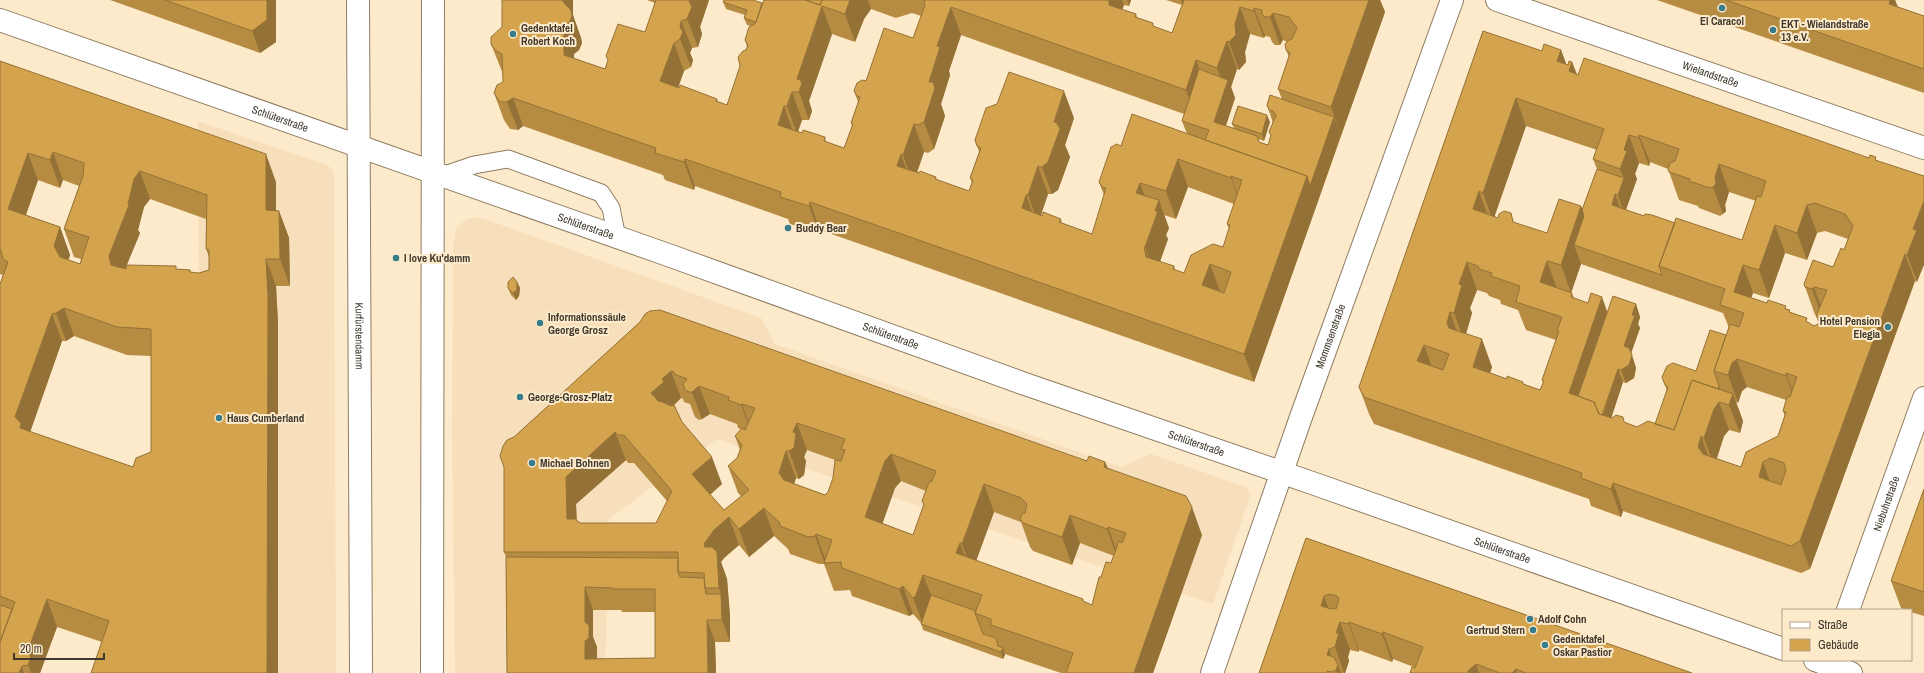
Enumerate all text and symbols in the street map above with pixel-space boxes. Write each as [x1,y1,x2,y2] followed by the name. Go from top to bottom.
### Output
[1717,3,1727,13] marker: El Caracol
[1700,14,1744,28] place label: El Caracol
[1781,17,1869,44] place label: EKT - Wielandstraße 13 e.V.
[521,21,575,48] place label: Gedenktafel Robert Koch
[1768,25,1778,35] marker: EKT - Wielandstraße 13 e.V.
[508,29,518,39] marker: Gedenktafel Robert Koch
[1680,58,1741,90] street label: Wielandstraße
[250,102,310,135] street label: Schlüterstraße
[556,210,616,242] street label: Schlüterstraße
[796,221,847,235] place label: Buddy Bear
[783,223,793,233] marker: Buddy Bear
[404,251,470,265] place label: I love Ku'damm
[391,253,401,263] marker: I love Ku'damm
[1312,302,1348,370] street label: Mommsenstraße
[352,303,367,369] street label: Kurfürstendamm
[548,310,626,337] place label: Informationssäule George Grosz
[1820,314,1880,341] place label: Hotel Pension Elegia
[535,318,545,328] marker: Informationssäule George Grosz
[861,319,921,352] street label: Schlüterstraße
[1883,322,1893,332] marker: Hotel Pension Elegia
[528,390,613,404] place label: George-Grosz-Platz
[515,392,525,402] marker: George-Grosz-Platz
[227,411,304,425] place label: Haus Cumberland
[214,413,224,423] marker: Haus Cumberland
[1166,427,1226,459] street label: Schlüterstraße
[540,456,609,470] place label: Michael Bohnen
[527,458,537,468] marker: Michael Bohnen
[1870,474,1902,533] street label: Niebuhrstraße
[1472,534,1532,566] street label: Schlüterstraße
[1782,609,1912,661] legend
[1538,612,1587,626] place label: Adolf Cohn
[1525,614,1535,624] marker: Adolf Cohn
[1818,617,1848,633] text: Straße
[1466,623,1525,637] place label: Gertrud Stern
[1528,625,1538,635] marker: Gertrud Stern
[1553,632,1612,659] place label: Gedenktafel Oskar Pastior
[14,635,104,661] scale bar
[1818,637,1859,653] text: Gebäude
[1540,640,1550,650] marker: Gedenktafel Oskar Pastior
[20,641,42,657] text: 20 m

